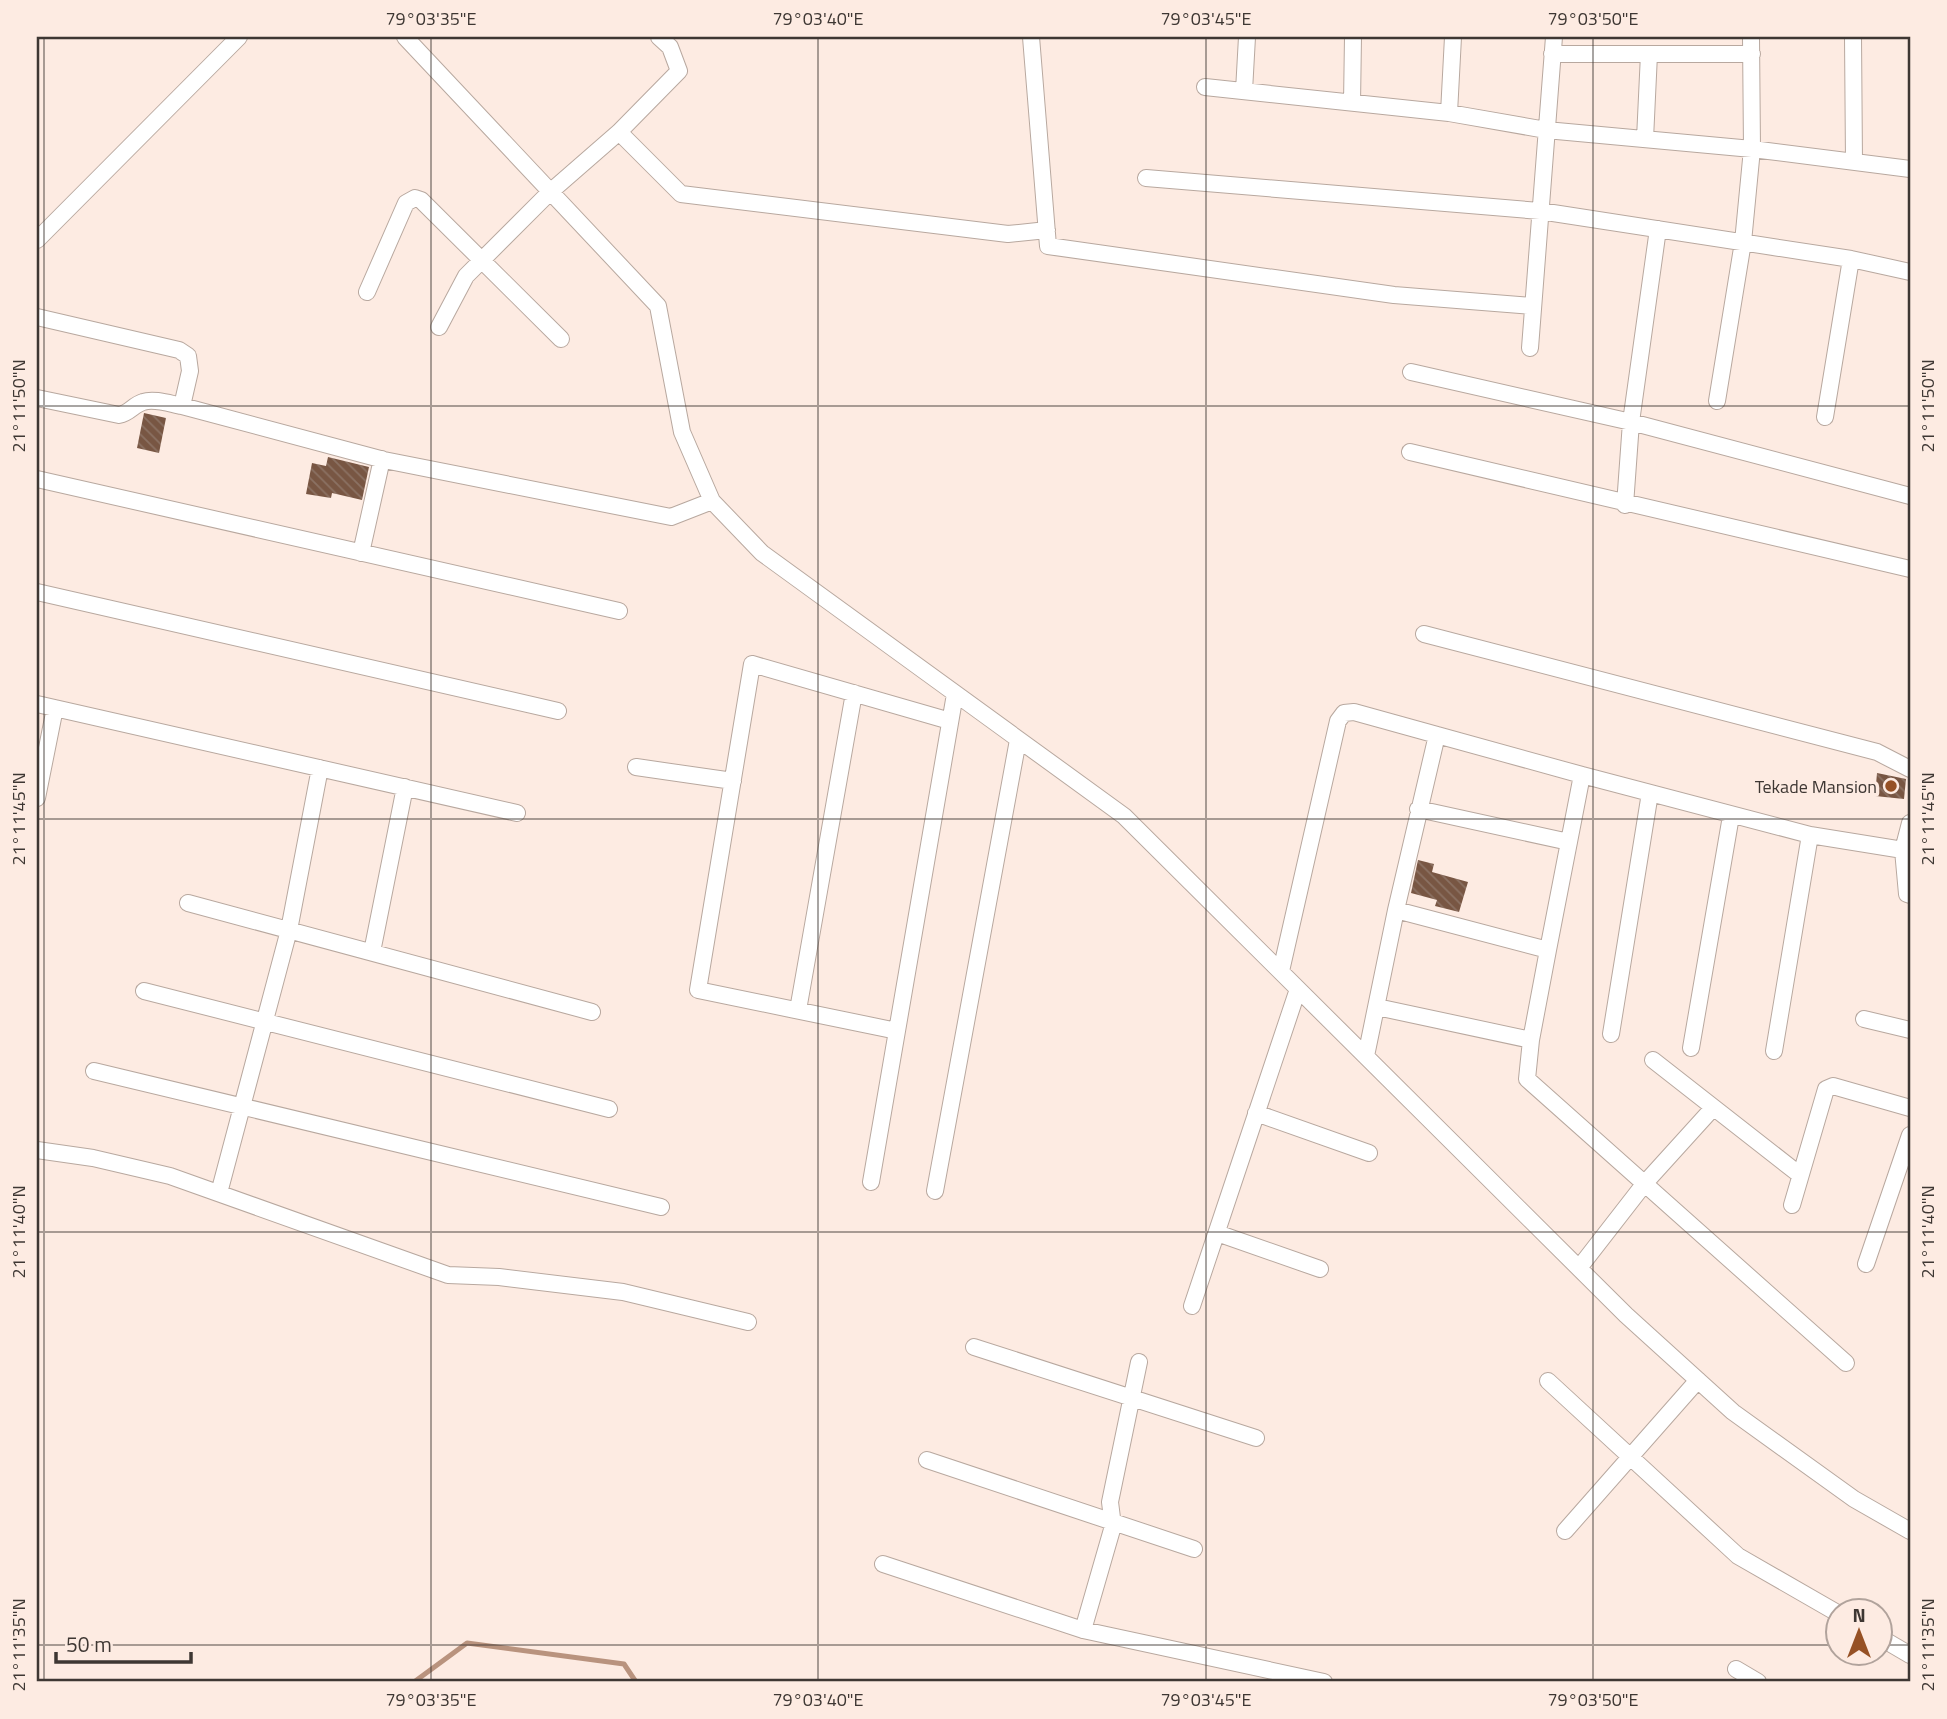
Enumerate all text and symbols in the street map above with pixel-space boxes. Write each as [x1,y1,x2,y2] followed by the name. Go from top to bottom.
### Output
[386,5,477,32] text: 79°03'35"E
[773,5,864,32] text: 79°03'40"E
[1161,5,1252,32] text: 79°03'45"E
[1548,5,1639,32] text: 79°03'50"E
[5,359,32,453] text: 21°11'50"N
[1914,359,1941,453] text: 21°11'50"N
[5,772,32,866] text: 21°11'45"N
[1914,772,1941,866] text: 21°11'45"N
[1755,773,1877,800] place label: Tekade Mansion
[1883,778,1899,794] marker: Tekade Mansion
[5,1185,32,1279] text: 21°11'40"N
[1914,1185,1941,1279] text: 21°11'40"N
[1825,1596,1895,1666] north arrow
[5,1598,32,1692] text: 21°11'35"N
[1914,1598,1941,1692] text: 21°11'35"N
[1852,1600,1866,1629] text: N
[56,1621,191,1665] scale bar
[66,1628,112,1660] text: 50 m
[386,1686,477,1713] text: 79°03'35"E
[773,1686,864,1713] text: 79°03'40"E
[1161,1686,1252,1713] text: 79°03'45"E
[1548,1686,1639,1713] text: 79°03'50"E

